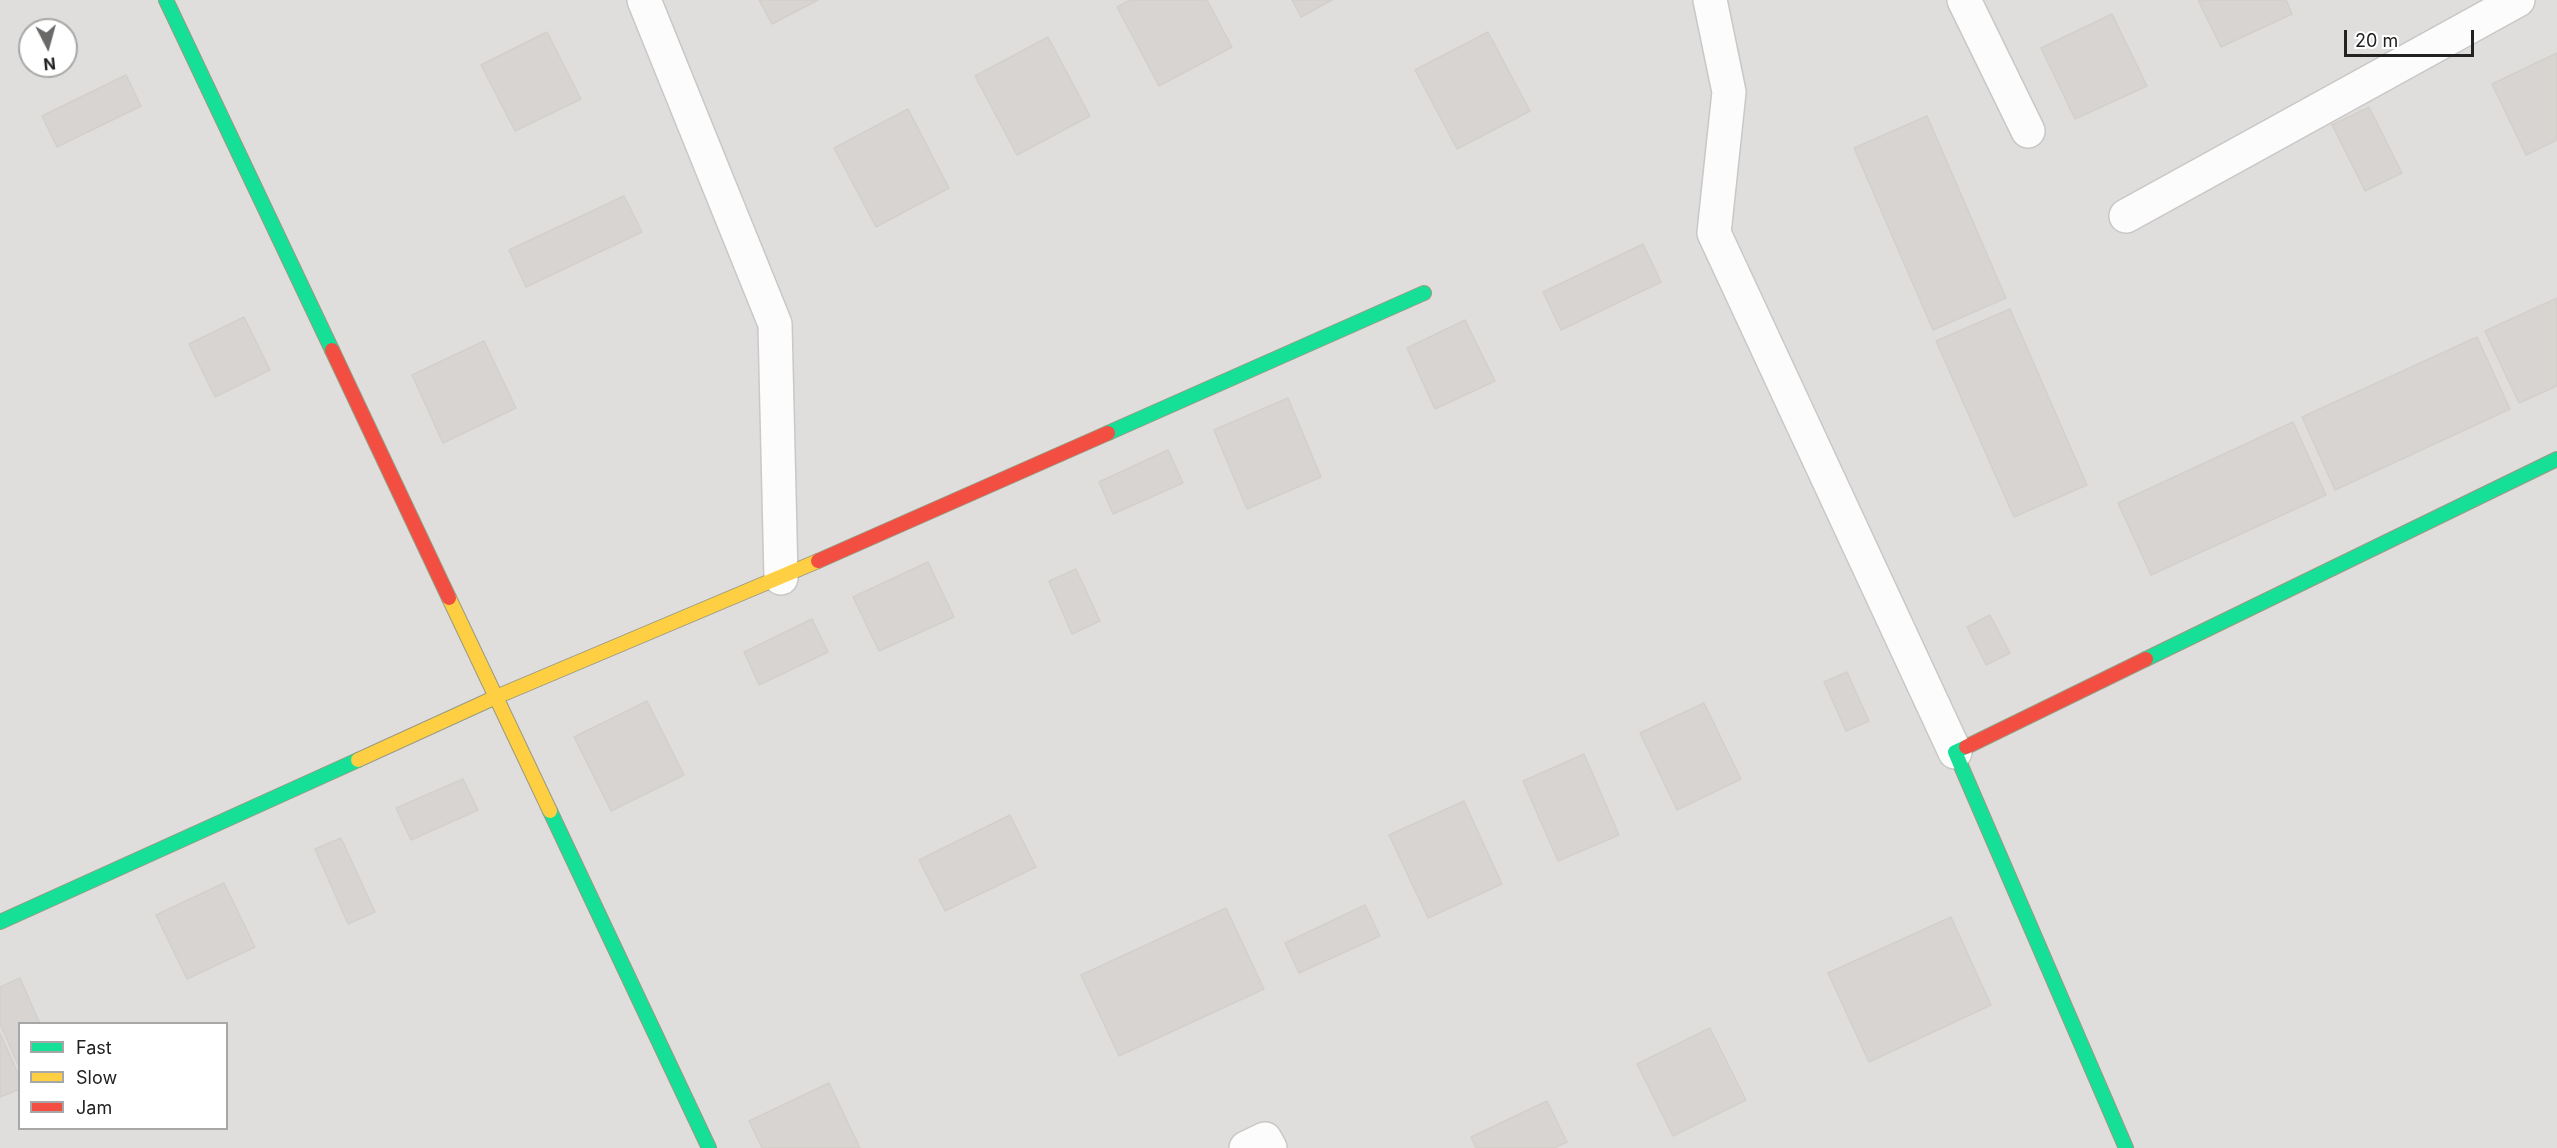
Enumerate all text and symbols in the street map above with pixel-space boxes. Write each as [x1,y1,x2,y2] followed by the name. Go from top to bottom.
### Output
[18,18,78,78] north arrow
[2347,18,2478,56] scale bar
[2355,30,2398,51] text: 20 m
[43,53,57,74] text: N
[18,1022,228,1130] legend
[76,1037,112,1058] text: Fast
[76,1067,117,1088] text: Slow
[76,1097,112,1118] text: Jam

